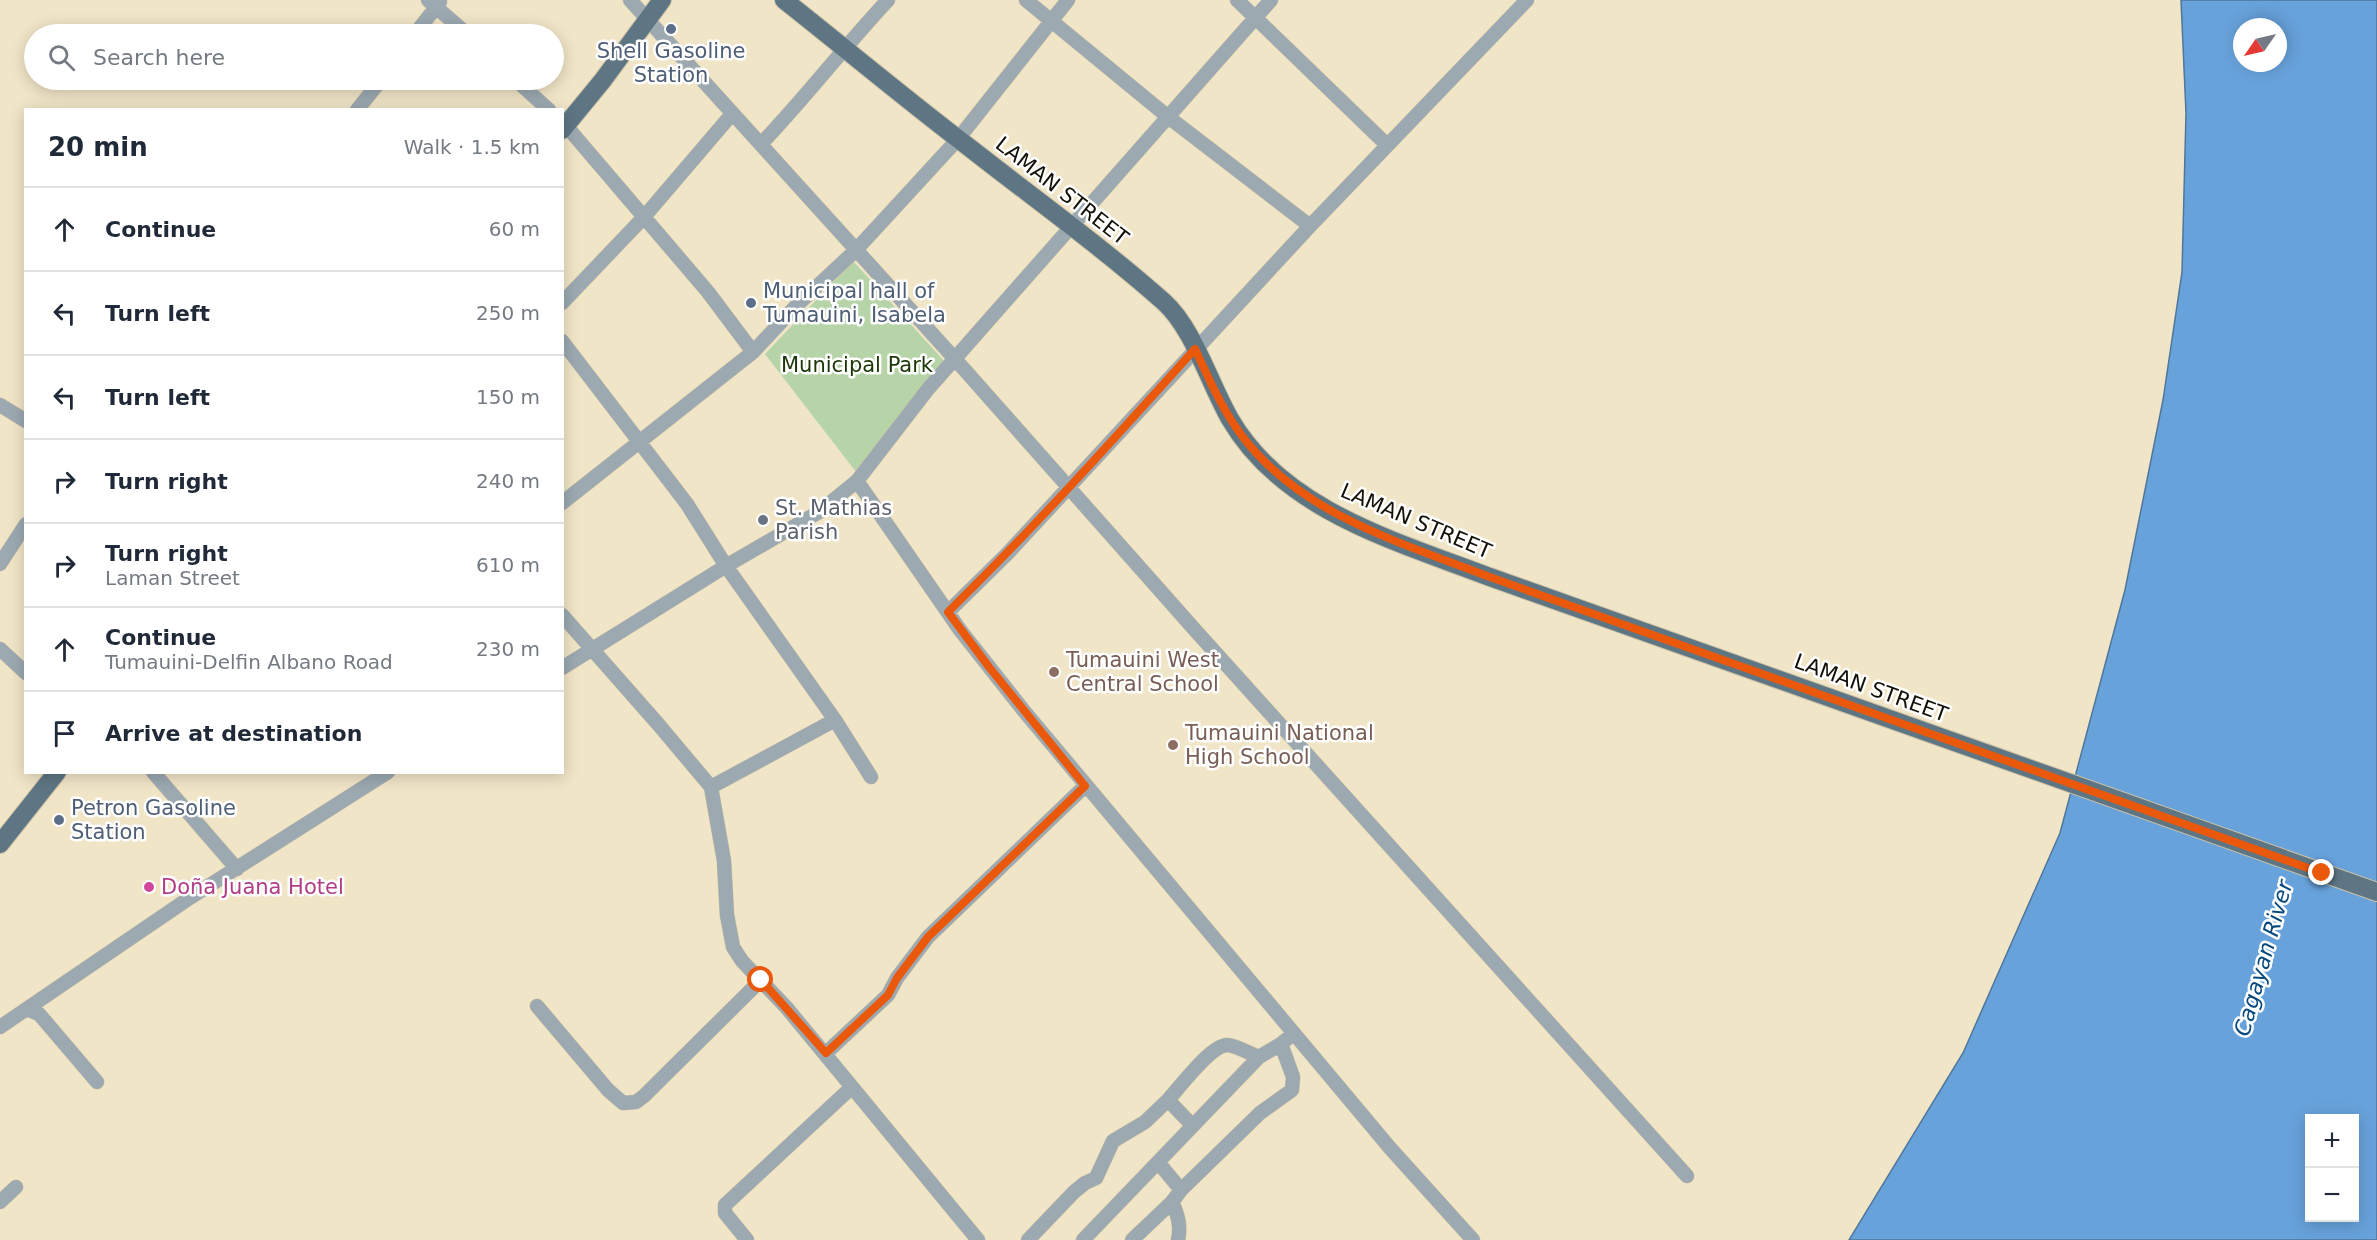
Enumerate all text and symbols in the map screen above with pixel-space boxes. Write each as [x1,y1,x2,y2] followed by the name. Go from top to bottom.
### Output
[2233,18,2287,72] north arrow
[664,22,678,36] marker: Shell Gasoline Station
[24,24,564,90] search box
[597,39,745,87] place label: Shell Gasoline Station
[45,41,78,74] icon: search
[93,45,225,70] text: Search here
[48,132,148,162] text: 20 min
[991,132,1133,250] street label: LAMAN STREET
[404,135,540,159] text: Walk · 1.5 km
[48,213,81,246] icon: ahead
[105,217,216,242] text: Continue
[489,217,540,241] text: 60 m
[762,279,946,327] place label: Municipal hall of Tumauini, Isabela
[744,296,758,310] marker: Municipal hall of Tumauini, Isabela
[48,297,81,330] icon: left
[105,301,210,326] text: Turn left
[476,301,540,325] text: 250 m
[781,353,934,377] park label: Municipal Park
[48,381,81,414] icon: left
[105,385,210,410] text: Turn left
[476,385,540,409] text: 150 m
[48,465,81,498] icon: right
[105,469,228,494] text: Turn right
[476,469,540,493] text: 240 m
[1337,478,1495,564] street label: LAMAN STREET
[775,496,892,544] place label: St. Mathias Parish
[756,513,770,527] marker: St. Mathias Parish
[105,541,228,566] text: Turn right
[48,549,81,582] icon: right
[476,553,540,577] text: 610 m
[105,566,240,590] text: Laman Street
[105,625,216,650] text: Continue
[48,633,81,666] icon: ahead
[476,637,540,661] text: 230 m
[1065,648,1219,696] place label: Tumauini West Central School
[1791,649,1951,727] street label: LAMAN STREET
[105,650,393,674] text: Tumauini-Delfin Albano Road
[1047,665,1061,679] marker: Tumauini West Central School
[48,717,81,750] icon: arrive
[105,721,362,746] text: Arrive at destination
[1184,721,1374,769] place label: Tumauini National High School
[1166,738,1180,752] marker: Tumauini National High School
[71,796,236,844] place label: Petron Gasoline Station
[52,813,66,827] marker: Petron Gasoline Station
[2308,859,2334,885] route end
[161,875,344,899] place label: Doña Juana Hotel
[2229,876,2298,1039] water label: Cagayan River
[142,880,156,894] marker: Doña Juana Hotel
[747,966,773,992] route start
[2305,1114,2359,1222] map controls
[2305,1114,2359,1168] button: +
[2305,1168,2359,1222] button: −

